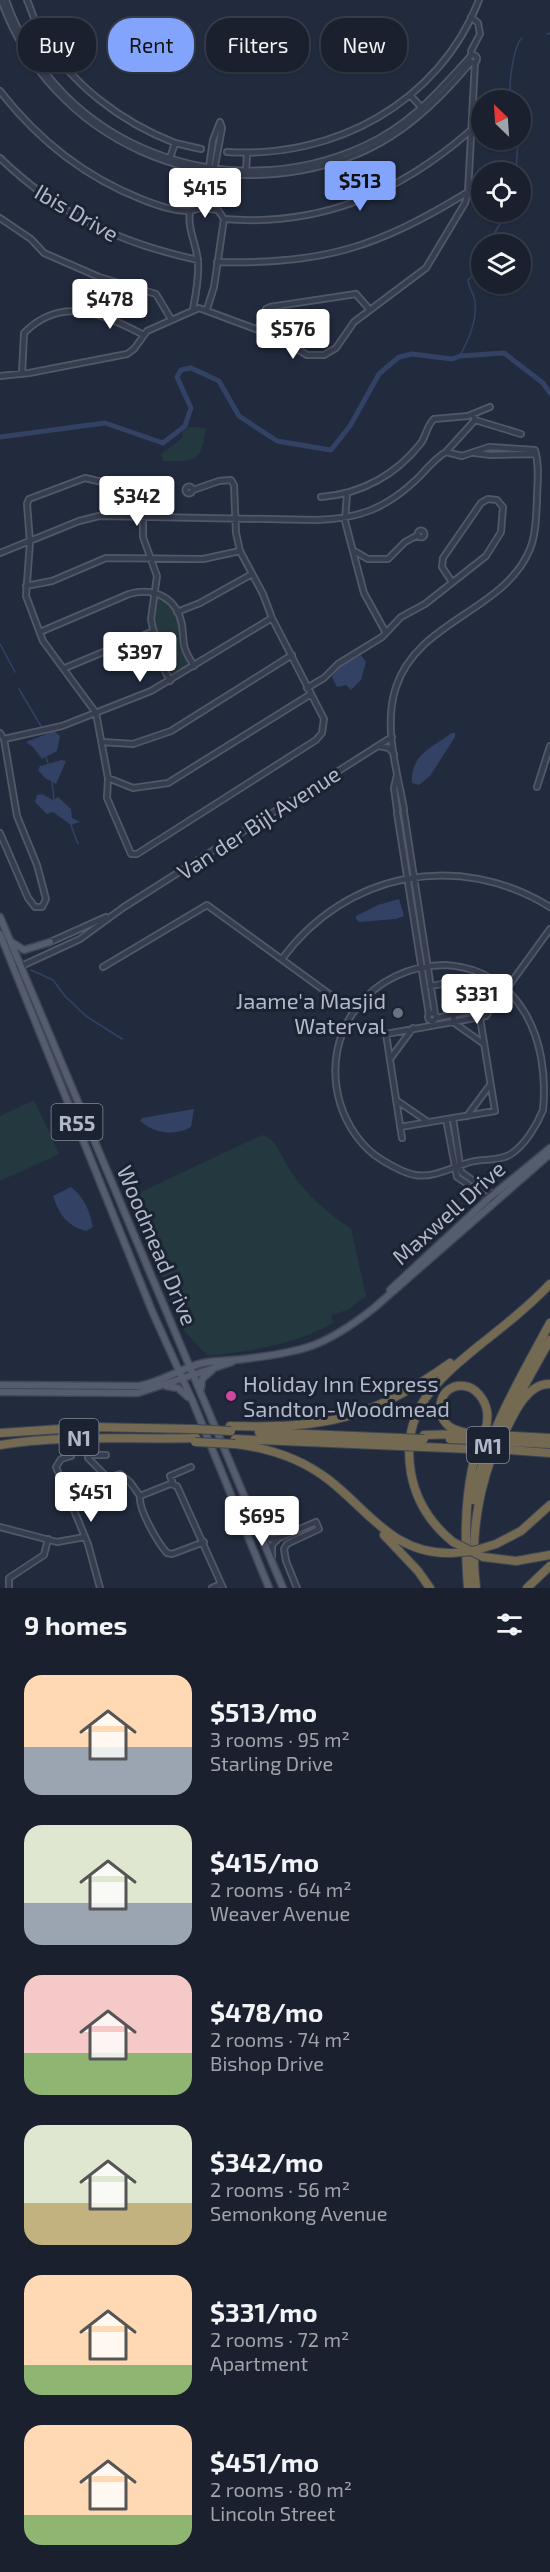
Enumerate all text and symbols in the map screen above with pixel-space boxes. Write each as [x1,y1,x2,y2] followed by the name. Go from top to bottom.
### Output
[18,18,96,72] chip: Buy
[108,18,194,72] chip: Rent
[206,18,309,72] chip: Filters
[321,18,407,72] chip: New
[471,90,531,150] north arrow
[471,90,531,294] map controls
[324,161,396,212] pin: $513
[471,162,531,222] button: locate
[169,168,241,219] pin: $415
[339,168,381,192] text: $513
[183,175,227,199] text: $415
[31,178,123,246] street label: Ibis Drive
[471,234,531,294] button: layers
[74,279,146,330] pin: $478
[86,286,134,310] text: $478
[257,309,329,360] pin: $576
[271,316,316,340] text: $576
[101,476,173,527] pin: $342
[113,483,161,507] text: $342
[104,632,176,683] pin: $397
[117,639,163,663] text: $397
[172,760,345,885] street label: Van der Bijl Avenue
[441,974,513,1025] pin: $331
[456,981,498,1005] text: $331
[236,987,386,1038] place label: Jaame'a Masjid Waterval
[391,1006,405,1020] marker: Jaame'a Masjid Waterval
[52,1104,103,1140] road number: R55
[386,1155,510,1269] street label: Maxwell Drive
[113,1161,203,1329] street label: Woodmead Drive
[243,1370,450,1421] place label: Holiday Inn Express Sandton-Woodmead
[224,1389,238,1403] marker: Holiday Inn Express Sandton-Woodmead
[60,1419,98,1455] road number: N1
[467,1427,509,1463] road number: M1
[55,1472,127,1523] pin: $451
[69,1479,113,1503] text: $451
[226,1496,298,1547] pin: $695
[239,1503,285,1527] text: $695
[493,1608,526,1641] icon: filters
[24,1609,127,1640] text: 9 homes
[210,1696,317,1727] text: $513/mo
[72,1699,144,1771] icon: home
[210,1727,350,1751] text: 3 rooms · 95 m²
[210,1751,333,1775] text: Starling Drive
[210,1846,319,1877] text: $415/mo
[72,1849,144,1921] icon: home
[210,1877,352,1901] text: 2 rooms · 64 m²
[210,1901,350,1925] text: Weaver Avenue
[210,1996,323,2027] text: $478/mo
[72,1999,144,2071] icon: home
[210,2027,350,2051] text: 2 rooms · 74 m²
[210,2051,324,2075] text: Bishop Drive
[210,2146,323,2177] text: $342/mo
[72,2149,144,2221] icon: home
[210,2177,350,2201] text: 2 rooms · 56 m²
[210,2201,387,2225] text: Semonkong Avenue
[210,2296,318,2327] text: $331/mo
[72,2299,144,2371] icon: home
[210,2327,349,2351] text: 2 rooms · 72 m²
[210,2351,308,2375] text: Apartment
[210,2446,319,2477] text: $451/mo
[72,2449,144,2521] icon: home
[210,2477,352,2501] text: 2 rooms · 80 m²
[210,2501,335,2525] text: Lincoln Street

